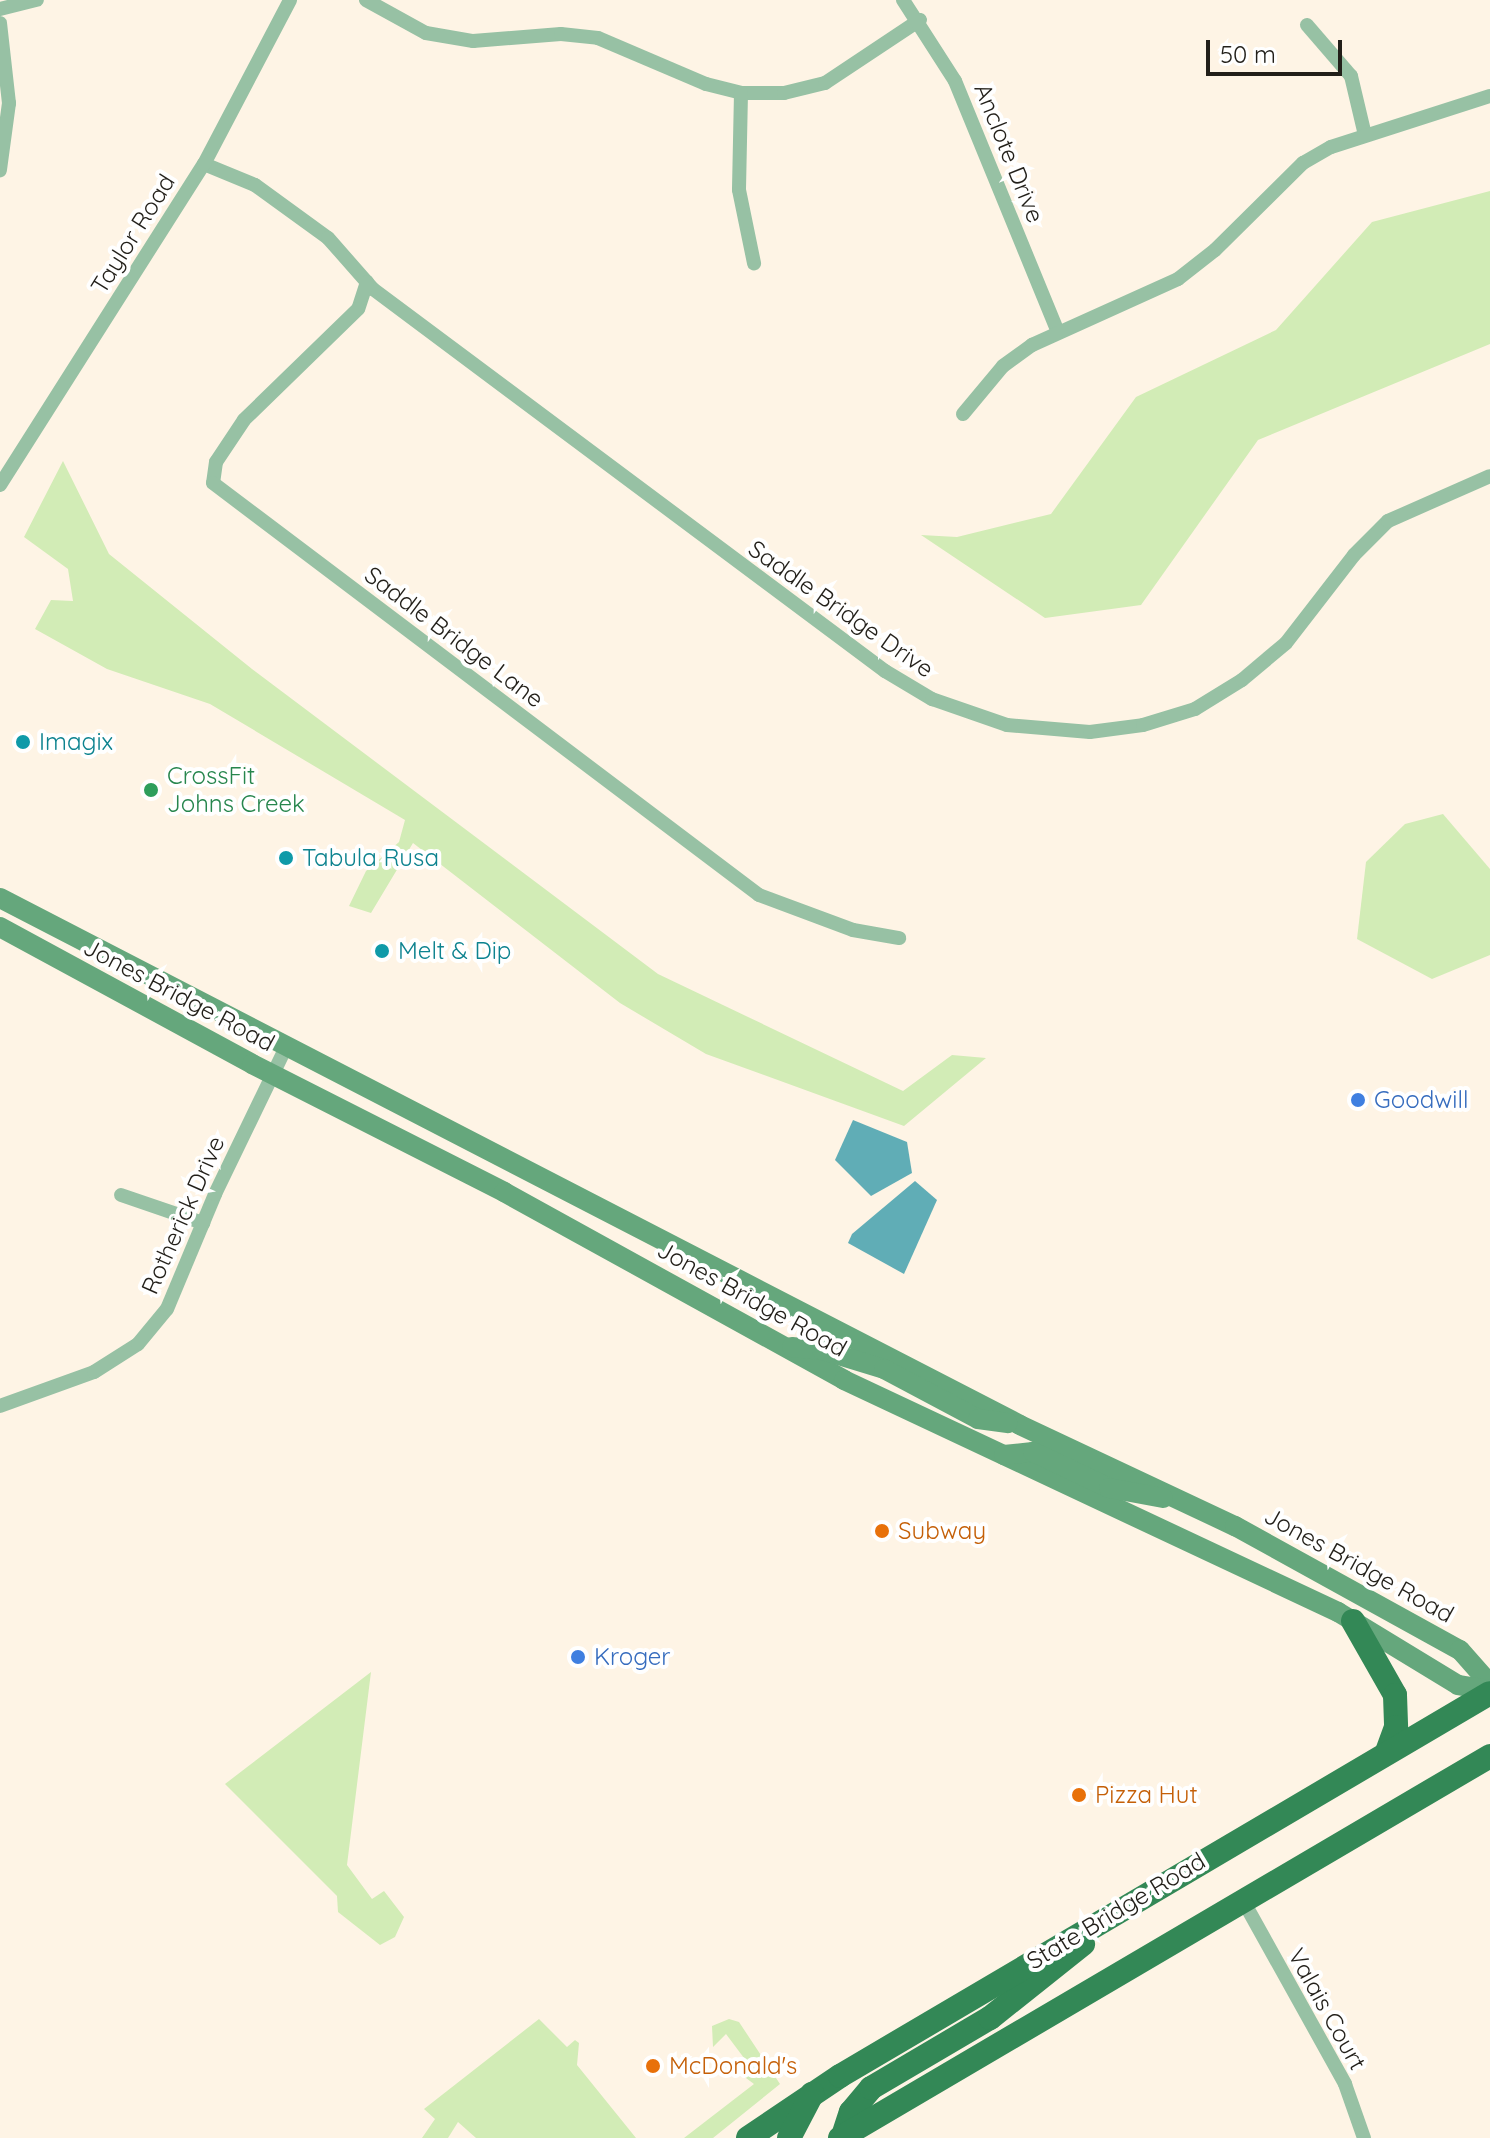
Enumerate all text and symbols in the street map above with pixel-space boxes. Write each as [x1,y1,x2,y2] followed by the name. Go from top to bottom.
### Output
[1210,24,1346,74] scale bar
[1220,39,1276,69] text: 50 m
[968,79,1050,227] street label: Anclote Drive
[85,169,181,299] street label: Taylor Road
[743,534,939,684] street label: Saddle Bridge Drive
[359,560,549,714] street label: Saddle Bridge Lane
[39,728,113,756] place label: Imagix
[14,733,32,751] marker: Imagix
[167,762,305,818] place label: CrossFit Johns Creek
[142,781,160,799] marker: CrossFit Johns Creek
[302,844,439,872] place label: Tabula Rusa
[277,849,295,867] marker: Tabula Rusa
[79,932,279,1058] street label: Jones Bridge Road
[398,937,511,965] place label: Melt & Dip
[373,942,391,960] marker: Melt & Dip
[1374,1086,1468,1114] place label: Goodwill
[1349,1091,1367,1109] marker: Goodwill
[135,1132,231,1298] street label: Rotherick Drive
[652,1235,852,1363] street label: Jones Bridge Road
[1259,1501,1459,1629] street label: Jones Bridge Road
[898,1517,986,1545] place label: Subway
[873,1522,891,1540] marker: Subway
[594,1643,671,1671] place label: Kroger
[569,1648,587,1666] marker: Kroger
[1095,1781,1198,1809] place label: Pizza Hut
[1070,1786,1088,1804] marker: Pizza Hut
[1022,1846,1210,1976] street label: State Bridge Road
[1282,1943,1372,2075] street label: Valais Court
[669,2052,797,2080] place label: McDonald's
[644,2057,662,2075] marker: McDonald's

